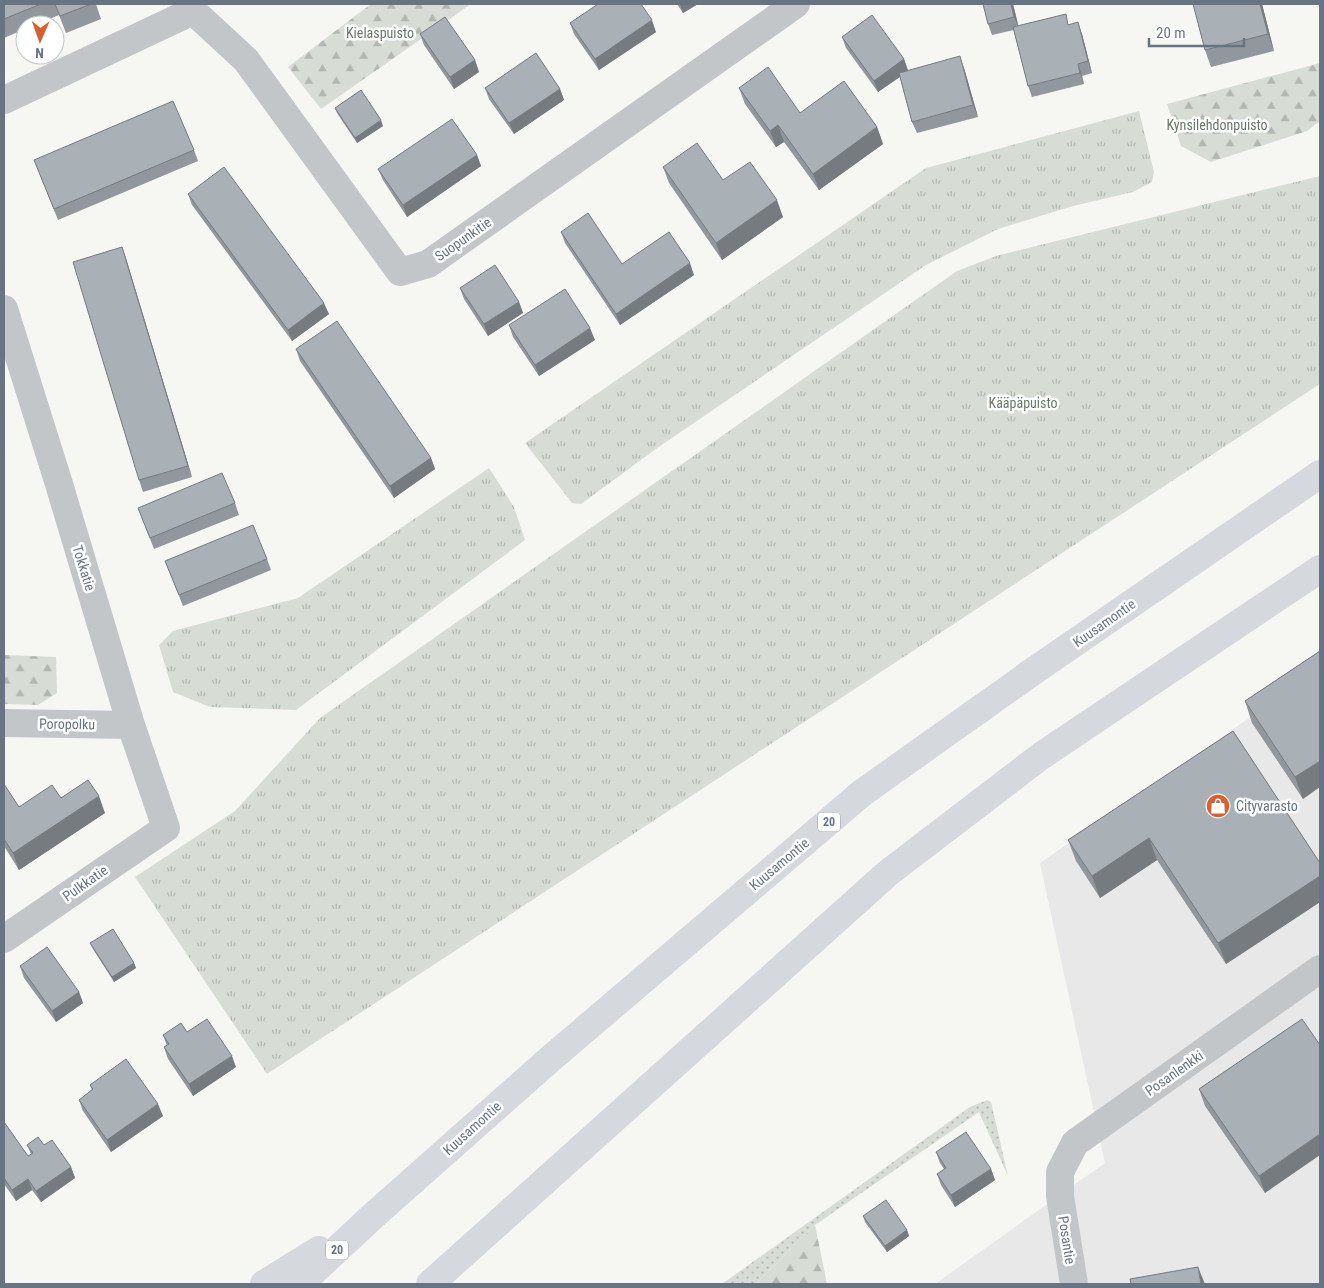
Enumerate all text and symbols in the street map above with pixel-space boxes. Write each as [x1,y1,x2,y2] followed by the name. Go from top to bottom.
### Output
[15,15,65,65] north arrow
[1149,15,1244,47] scale bar
[1156,24,1186,42] text: 20 m
[346,25,414,41] park label: Kielaspuisto
[35,45,44,61] text: N
[1166,117,1268,133] park label: Kynsilehdonpuisto
[432,214,495,264] street label: Suopunkitie
[989,395,1057,411] park label: Kääpäpuisto
[69,543,99,593] street label: Tokkatie
[1070,595,1139,650] street label: Kuusamontie
[39,716,95,732] street label: Poropolku
[1205,793,1231,819] shop icon: Cityvarasto
[1236,798,1298,814] place label: Cityvarasto
[818,812,840,832] road number: 20
[746,834,812,893] street label: Kuusamontie
[60,862,111,904] street label: Pulkkatie
[1142,1047,1206,1099] street label: Posanlenkki
[440,1098,505,1158] street label: Kuusamontie
[1055,1215,1079,1266] street label: Posantie
[326,1240,348,1260] road number: 20

